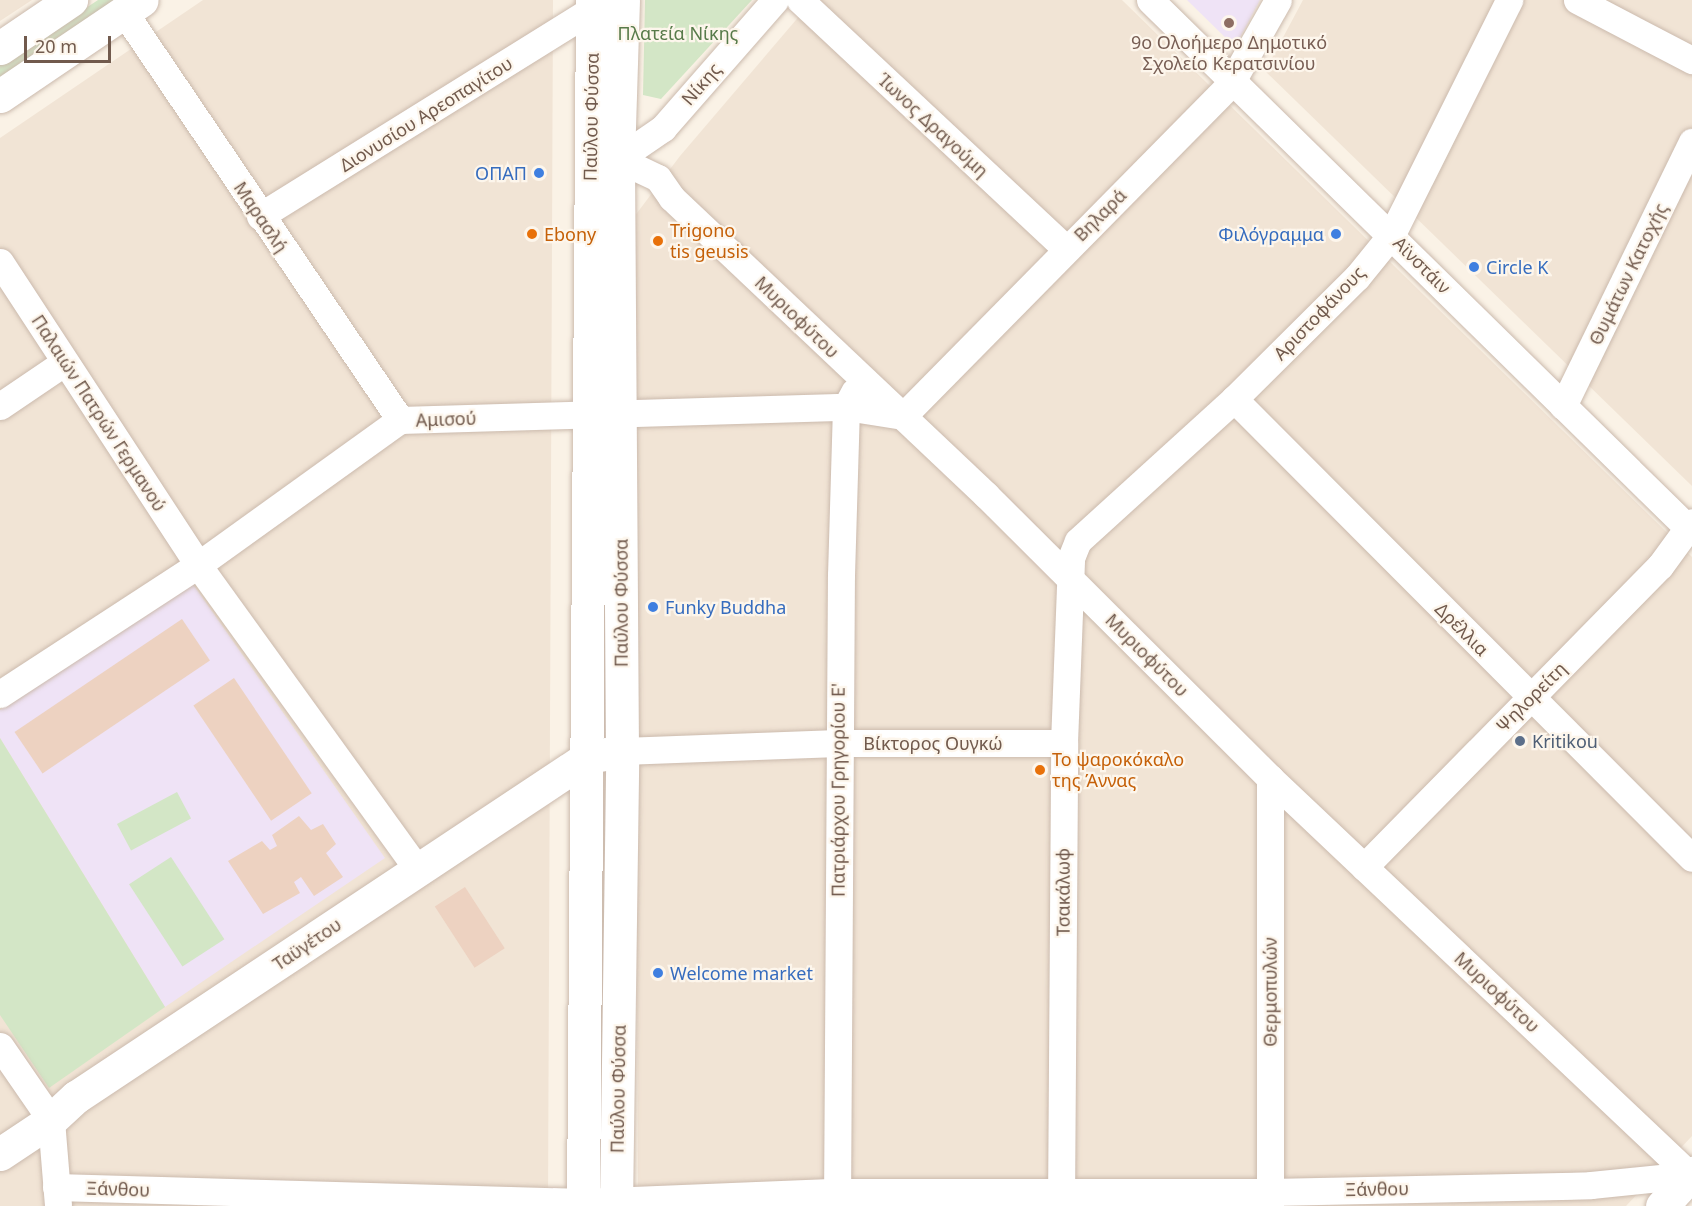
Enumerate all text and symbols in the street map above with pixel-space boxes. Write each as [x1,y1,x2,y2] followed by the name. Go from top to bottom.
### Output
[1222,16,1236,30] marker: 9ο Ολοήμερο Δημοτικό Σχολείο Κερατσινίου
[618,22,738,44] park label: Πλατεία Νίκης
[27,24,114,62] scale bar
[1131,32,1327,74] place label: 9ο Ολοήμερο Δημοτικό Σχολείο Κερατσινίου
[35,34,77,58] text: 20 m
[336,52,516,176] street label: Διονυσίου Αρεοπαγίτου
[579,53,603,181] street label: Παύλου Φύσσα
[677,58,725,110] street label: Νίκης
[873,68,993,182] street label: Ίωνος Δραγούμη
[475,162,527,184] place label: ΟΠΑΠ
[532,166,546,180] marker: ΟΠΑΠ
[229,178,293,256] street label: Μαρασλή
[1069,184,1131,246] street label: Βηλαρά
[1584,200,1672,348] street label: Θυμάτων Κατοχής
[670,220,749,262] place label: Trigono tis geusis
[544,223,596,245] place label: Ebony
[1218,223,1324,245] place label: Φιλόγραμμα
[525,227,539,241] marker: Ebony
[1329,227,1343,241] marker: Φιλόγραμμα
[1389,232,1455,298] street label: Αϊνστάιν
[651,234,665,248] marker: Trigono tis geusis
[1486,256,1548,278] place label: Circle K
[1467,260,1481,274] marker: Circle K
[1269,262,1369,364] street label: Αριστοφάνους
[751,272,843,362] street label: Μυριοφύτου
[27,311,171,515] street label: Παλαιών Πατρών Γερμανού
[415,407,477,431] street label: Αμισού
[610,539,632,667] street label: Παύλου Φύσσα
[665,596,786,618] place label: Funky Buddha
[1431,598,1493,660] street label: Δρέλλια
[646,600,660,614] marker: Funky Buddha
[1101,609,1193,701] street label: Μυριοφύτου
[1491,657,1571,737] street label: Ψηλορείτη
[827,683,849,897] street label: Πατριάρχου Γρηγορίου Ε'
[1532,730,1598,752] place label: Kritikou
[863,732,1003,754] street label: Βίκτορος Ουγκώ
[1513,734,1527,748] marker: Kritikou
[1052,749,1184,792] place label: Το ψαροκόκαλο της Άννας
[1033,763,1047,777] marker: Το ψαροκόκαλο της Άννας
[1052,848,1074,936] street label: Τσακάλωφ
[269,913,345,975] street label: Ταϋγέτου
[1259,937,1281,1047] street label: Θερμοπυλών
[1450,947,1544,1037] street label: Μυριοφύτου
[670,962,813,984] place label: Welcome market
[651,966,665,980] marker: Welcome market
[606,1025,630,1153] street label: Παύλου Φύσσα
[86,1177,150,1201] street label: Ξάνθου
[1345,1178,1409,1200] street label: Ξάνθου

